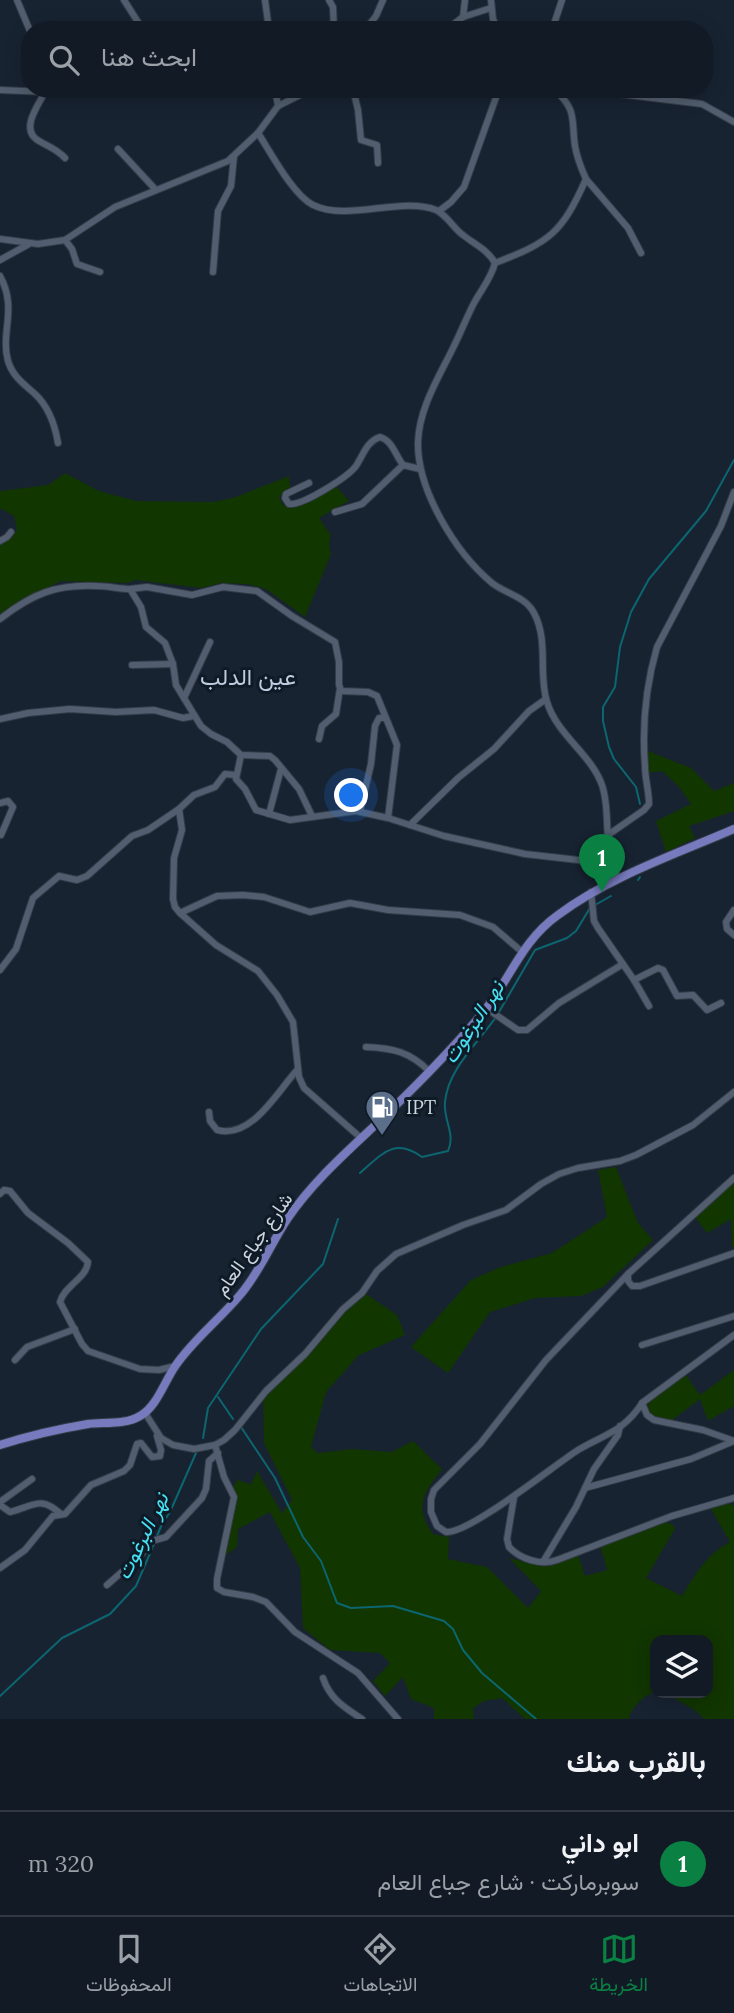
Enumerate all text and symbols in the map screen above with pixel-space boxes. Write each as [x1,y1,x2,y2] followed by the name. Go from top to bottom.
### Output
[21,21,713,98] search box
[101,40,197,73] text: ابحث هنا
[45,41,83,79] icon: search
[200,662,296,691] district label: عين الدلب
[334,778,368,812] your location
[579,834,625,892] pin: 1
[436,975,510,1069] water label: نهر البرغوت
[363,1088,401,1137] fuel station icon: IPT
[406,1095,436,1119] place label: IPT
[209,1188,298,1301] street label: شارع جباع العام
[109,1487,175,1584] water label: نهر البرغوت
[650,1635,713,1698] map controls
[650,1635,713,1698] button: layers
[566,1742,706,1780] text: بالقرب منك
[561,1826,639,1859] text: ابو داني
[28,1849,94,1878] text: 320 m
[678,1849,688,1878] text: 1
[378,1867,639,1896] text: سوبرماركت · شارع جباع العام
[86,1930,172,2001] tab: المحفوظات
[344,1930,417,2001] tab: الاتجاهات
[589,1930,648,2001] tab: الخريطة

